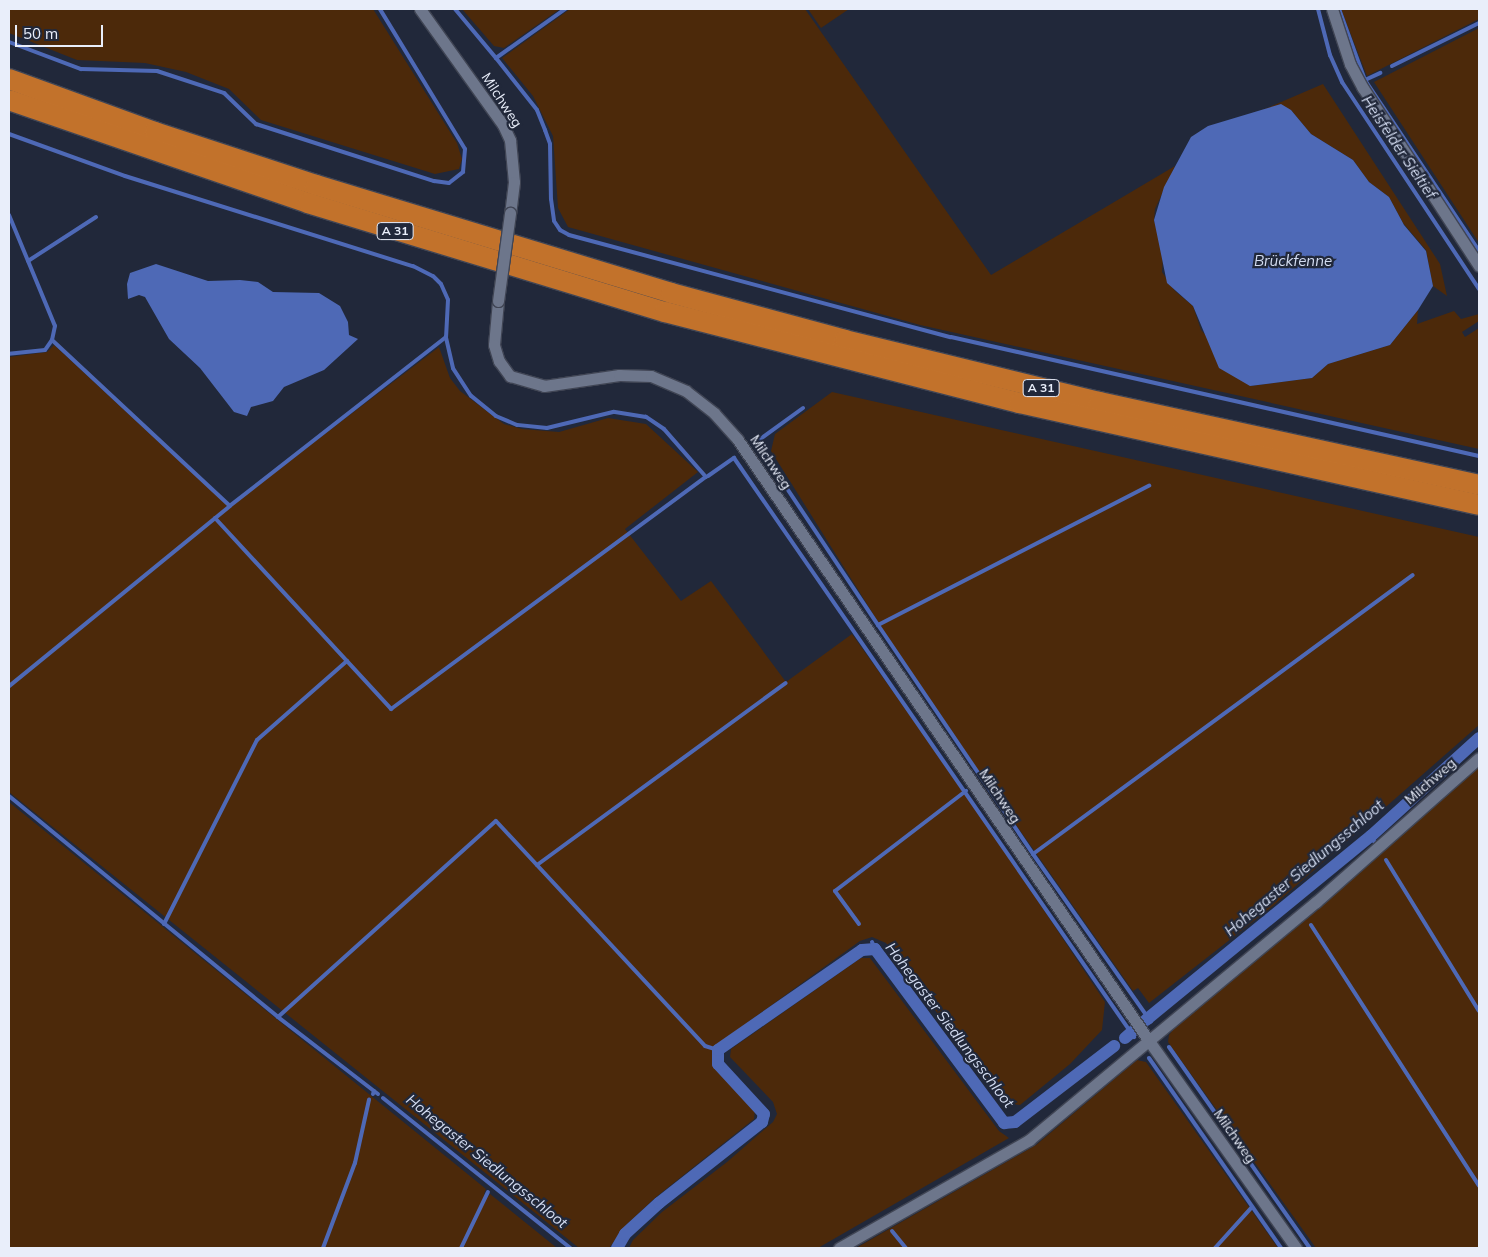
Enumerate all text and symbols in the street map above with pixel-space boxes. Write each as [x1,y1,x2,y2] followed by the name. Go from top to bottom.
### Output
[18,15,105,47] scale bar
[23,24,58,43] text: 50 m
[478,69,526,131] street label: Milchweg
[1358,92,1440,202] water label: Heisfelder Sieltief
[376,222,414,240] road number: A 31
[1254,252,1332,270] water label: Brückfenne
[1022,378,1060,398] road number: A 31
[747,432,795,492] street label: Milchweg
[1401,754,1459,808] street label: Milchweg
[976,766,1024,826] street label: Milchweg
[1221,796,1387,940] water label: Hohegaster Siedlungsschloot
[882,939,1018,1111] water label: Hohegaster Siedlungsschloot
[403,1090,571,1232] water label: Hohegaster Siedlungsschloot
[1210,1106,1260,1166] street label: Milchweg

